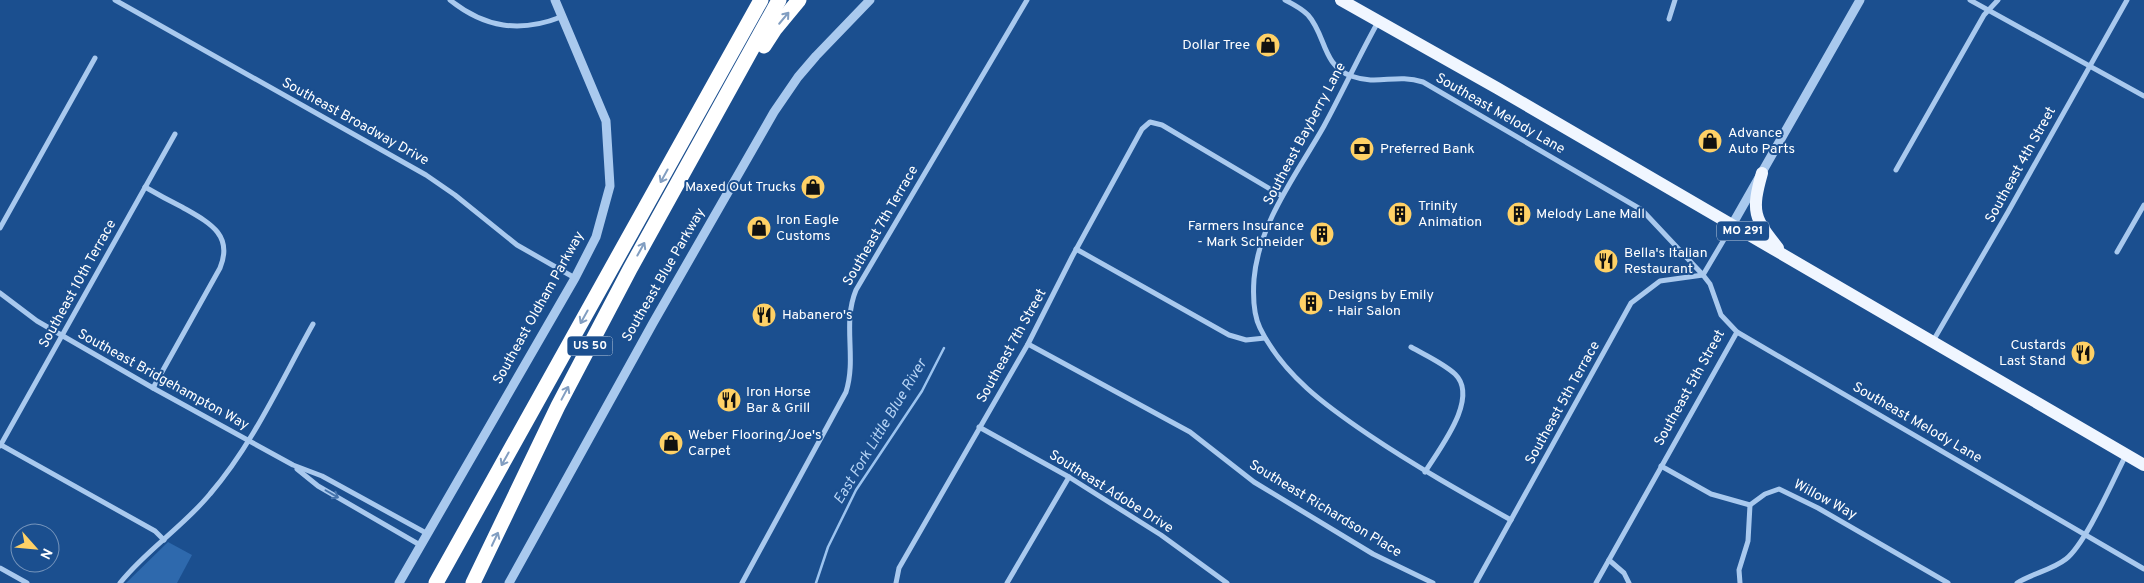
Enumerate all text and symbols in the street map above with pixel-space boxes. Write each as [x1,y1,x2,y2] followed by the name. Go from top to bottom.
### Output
[779,11,790,24] one-way arrow
[1255,32,1281,58] shop icon: Dollar Tree
[1182,37,1250,54] place label: Dollar Tree
[1260,60,1350,208] street label: Southeast Bayberry Lane
[1432,70,1568,158] street label: Southeast Melody Lane
[278,74,432,170] street label: Southeast Broadway Drive
[1982,104,2060,226] street label: Southeast 4th Street
[1728,125,1795,158] place label: Advance Auto Parts
[1697,128,1723,154] shop icon: Advance Auto Parts
[1349,136,1375,162] bank icon: Preferred Bank
[1380,141,1475,158] place label: Preferred Bank
[840,163,922,289] street label: Southeast 7th Terrace
[659,168,669,183] one-way arrow
[800,174,826,200] shop icon: Maxed Out Trucks
[685,179,796,196] place label: Maxed Out Trucks
[1418,198,1482,231] place label: Trinity Animation
[1387,201,1413,227] building icon: Trinity Animation
[1506,201,1532,227] building icon: Melody Lane Mall
[619,205,709,345] street label: Southeast Blue Parkway
[1536,206,1645,223] place label: Melody Lane Mall
[776,212,839,245] place label: Iron Eagle Customs
[746,215,772,241] shop icon: Iron Eagle Customs
[36,217,120,351] street label: Southeast 10th Terrace
[1188,218,1305,251] place label: Farmers Insurance - Mark Schneider
[1309,221,1335,247] building icon: Farmers Insurance - Mark Schneider
[1717,222,1769,240] road number: MO 291
[490,228,588,388] street label: Southeast Oldham Parkway
[637,242,646,257] one-way arrow
[1624,245,1708,278] place label: Bella's Italian Restaurant
[1593,248,1619,274] restaurant icon: Bella's Italian Restaurant
[974,286,1050,406] street label: Southeast 7th Street
[1328,287,1434,320] place label: Designs by Emily - Hair Salon
[1298,290,1324,316] building icon: Designs by Emily - Hair Salon
[751,302,777,328] restaurant icon: Habanero's
[782,307,853,324] place label: Habanero's
[579,310,589,324] one-way arrow
[74,326,252,434] street label: Southeast Bridgehampton Way
[1651,327,1729,449] street label: Southeast 5th Street
[568,336,612,356] road number: US 50
[1999,337,2066,370] place label: Custards Last Stand
[1522,338,1604,468] street label: Southeast 5th Terrace
[2070,340,2096,366] restaurant icon: Custards Last Stand
[830,355,933,508] water label: East Fork Little Blue River
[1849,379,1985,467] street label: Southeast Melody Lane
[746,384,811,417] place label: Iron Horse Bar & Grill
[560,385,570,400] one-way arrow
[716,387,742,413] restaurant icon: Iron Horse Bar & Grill
[688,427,822,460] place label: Weber Flooring/Joe's Carpet
[658,430,684,456] shop icon: Weber Flooring/Joe's Carpet
[1046,447,1176,537] street label: Southeast Adobe Drive
[499,451,509,466] one-way arrow
[1246,457,1404,561] street label: Southeast Richardson Place
[1790,476,1860,524] street label: Willow Way
[324,490,339,499] one-way arrow
[10,523,60,573] north arrow
[490,532,500,547] one-way arrow
[35,545,55,562] text: N

